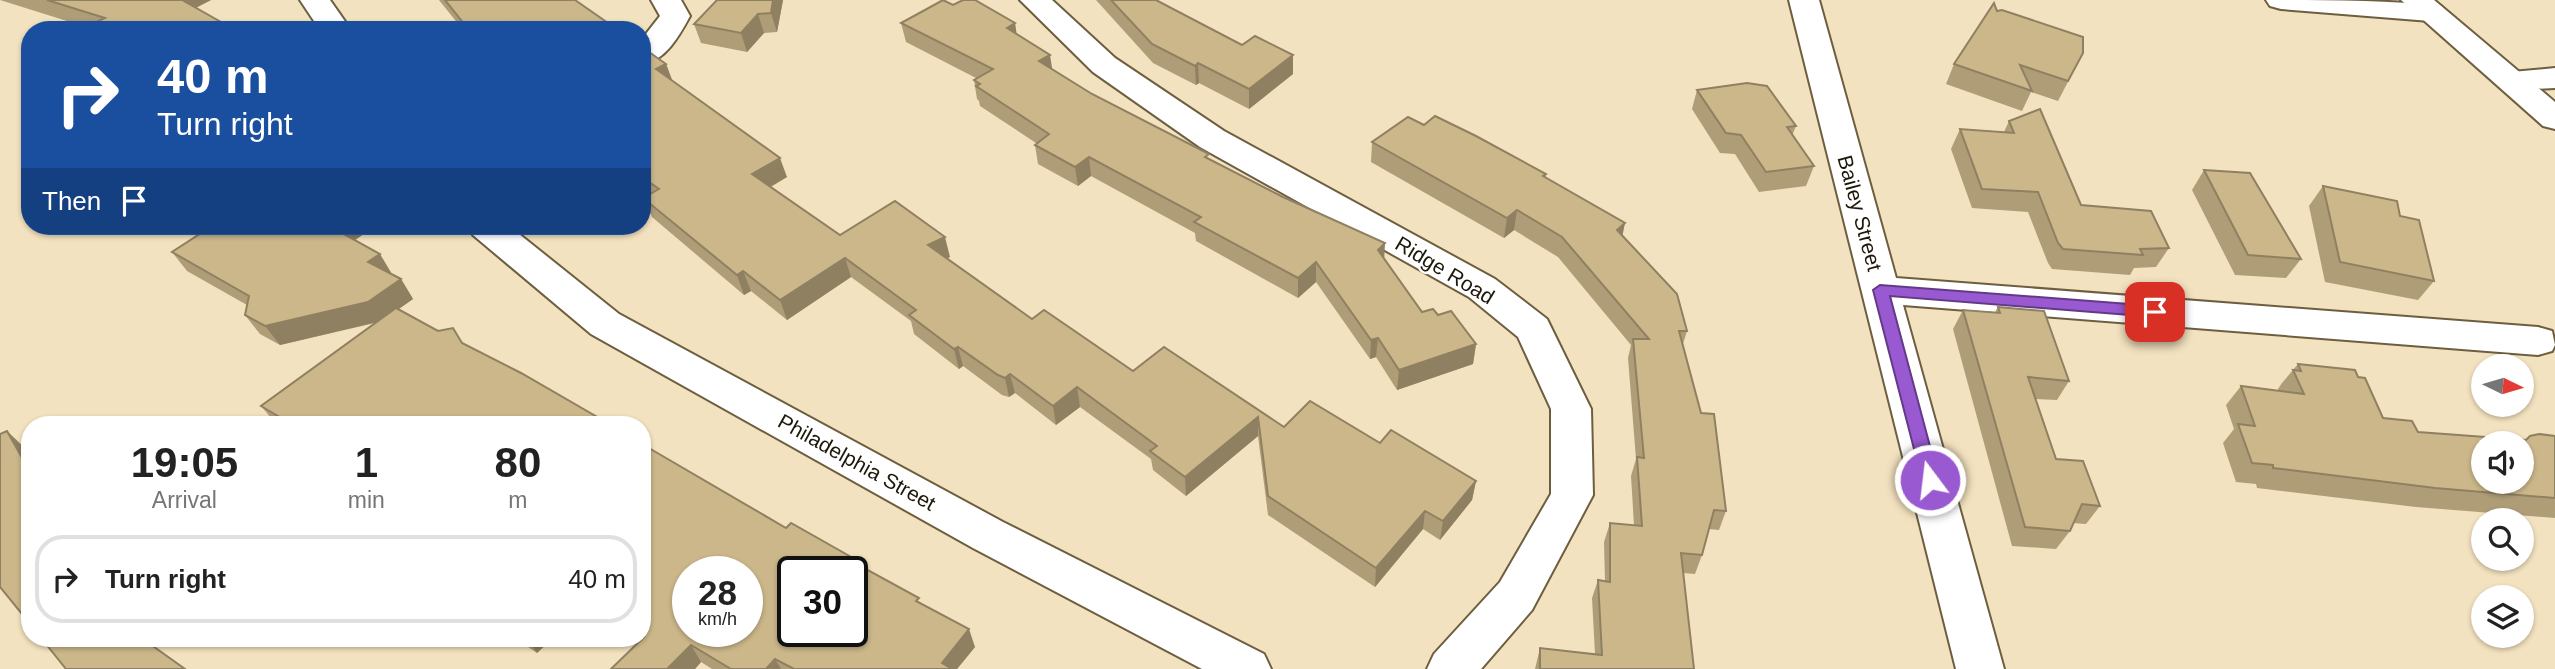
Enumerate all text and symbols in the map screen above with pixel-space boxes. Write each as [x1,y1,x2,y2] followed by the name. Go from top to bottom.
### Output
[42,49,133,140] icon: right
[157,49,269,103] text: 40 m
[157,106,293,142] text: Turn right
[1833,153,1887,274] street label: Bailey Street
[115,182,153,220] icon: arrive
[42,186,101,216] text: Then
[1392,232,1498,308] street label: Ridge Road
[2125,282,2185,342] pin
[2136,293,2174,331] icon: arrive
[2471,354,2534,416] north arrow
[2471,354,2534,648] map controls
[774,409,940,515] street label: Philadelphia Street
[2471,431,2534,494] button: sound
[131,439,238,486] text: 19:05
[355,439,378,486] text: 1
[495,439,541,486] text: 80
[1893,443,1967,517] position arrow
[152,487,217,513] text: Arrival
[348,487,385,513] text: min
[508,487,527,513] text: m
[2471,508,2534,571] button: search
[777,556,868,647] speed limit sign: 30
[46,560,84,598] icon: right
[105,564,226,594] text: Turn right
[568,564,626,594] text: 40 m
[698,573,737,612] text: 28
[2471,585,2534,648] button: layers
[698,609,737,629] text: km/h

